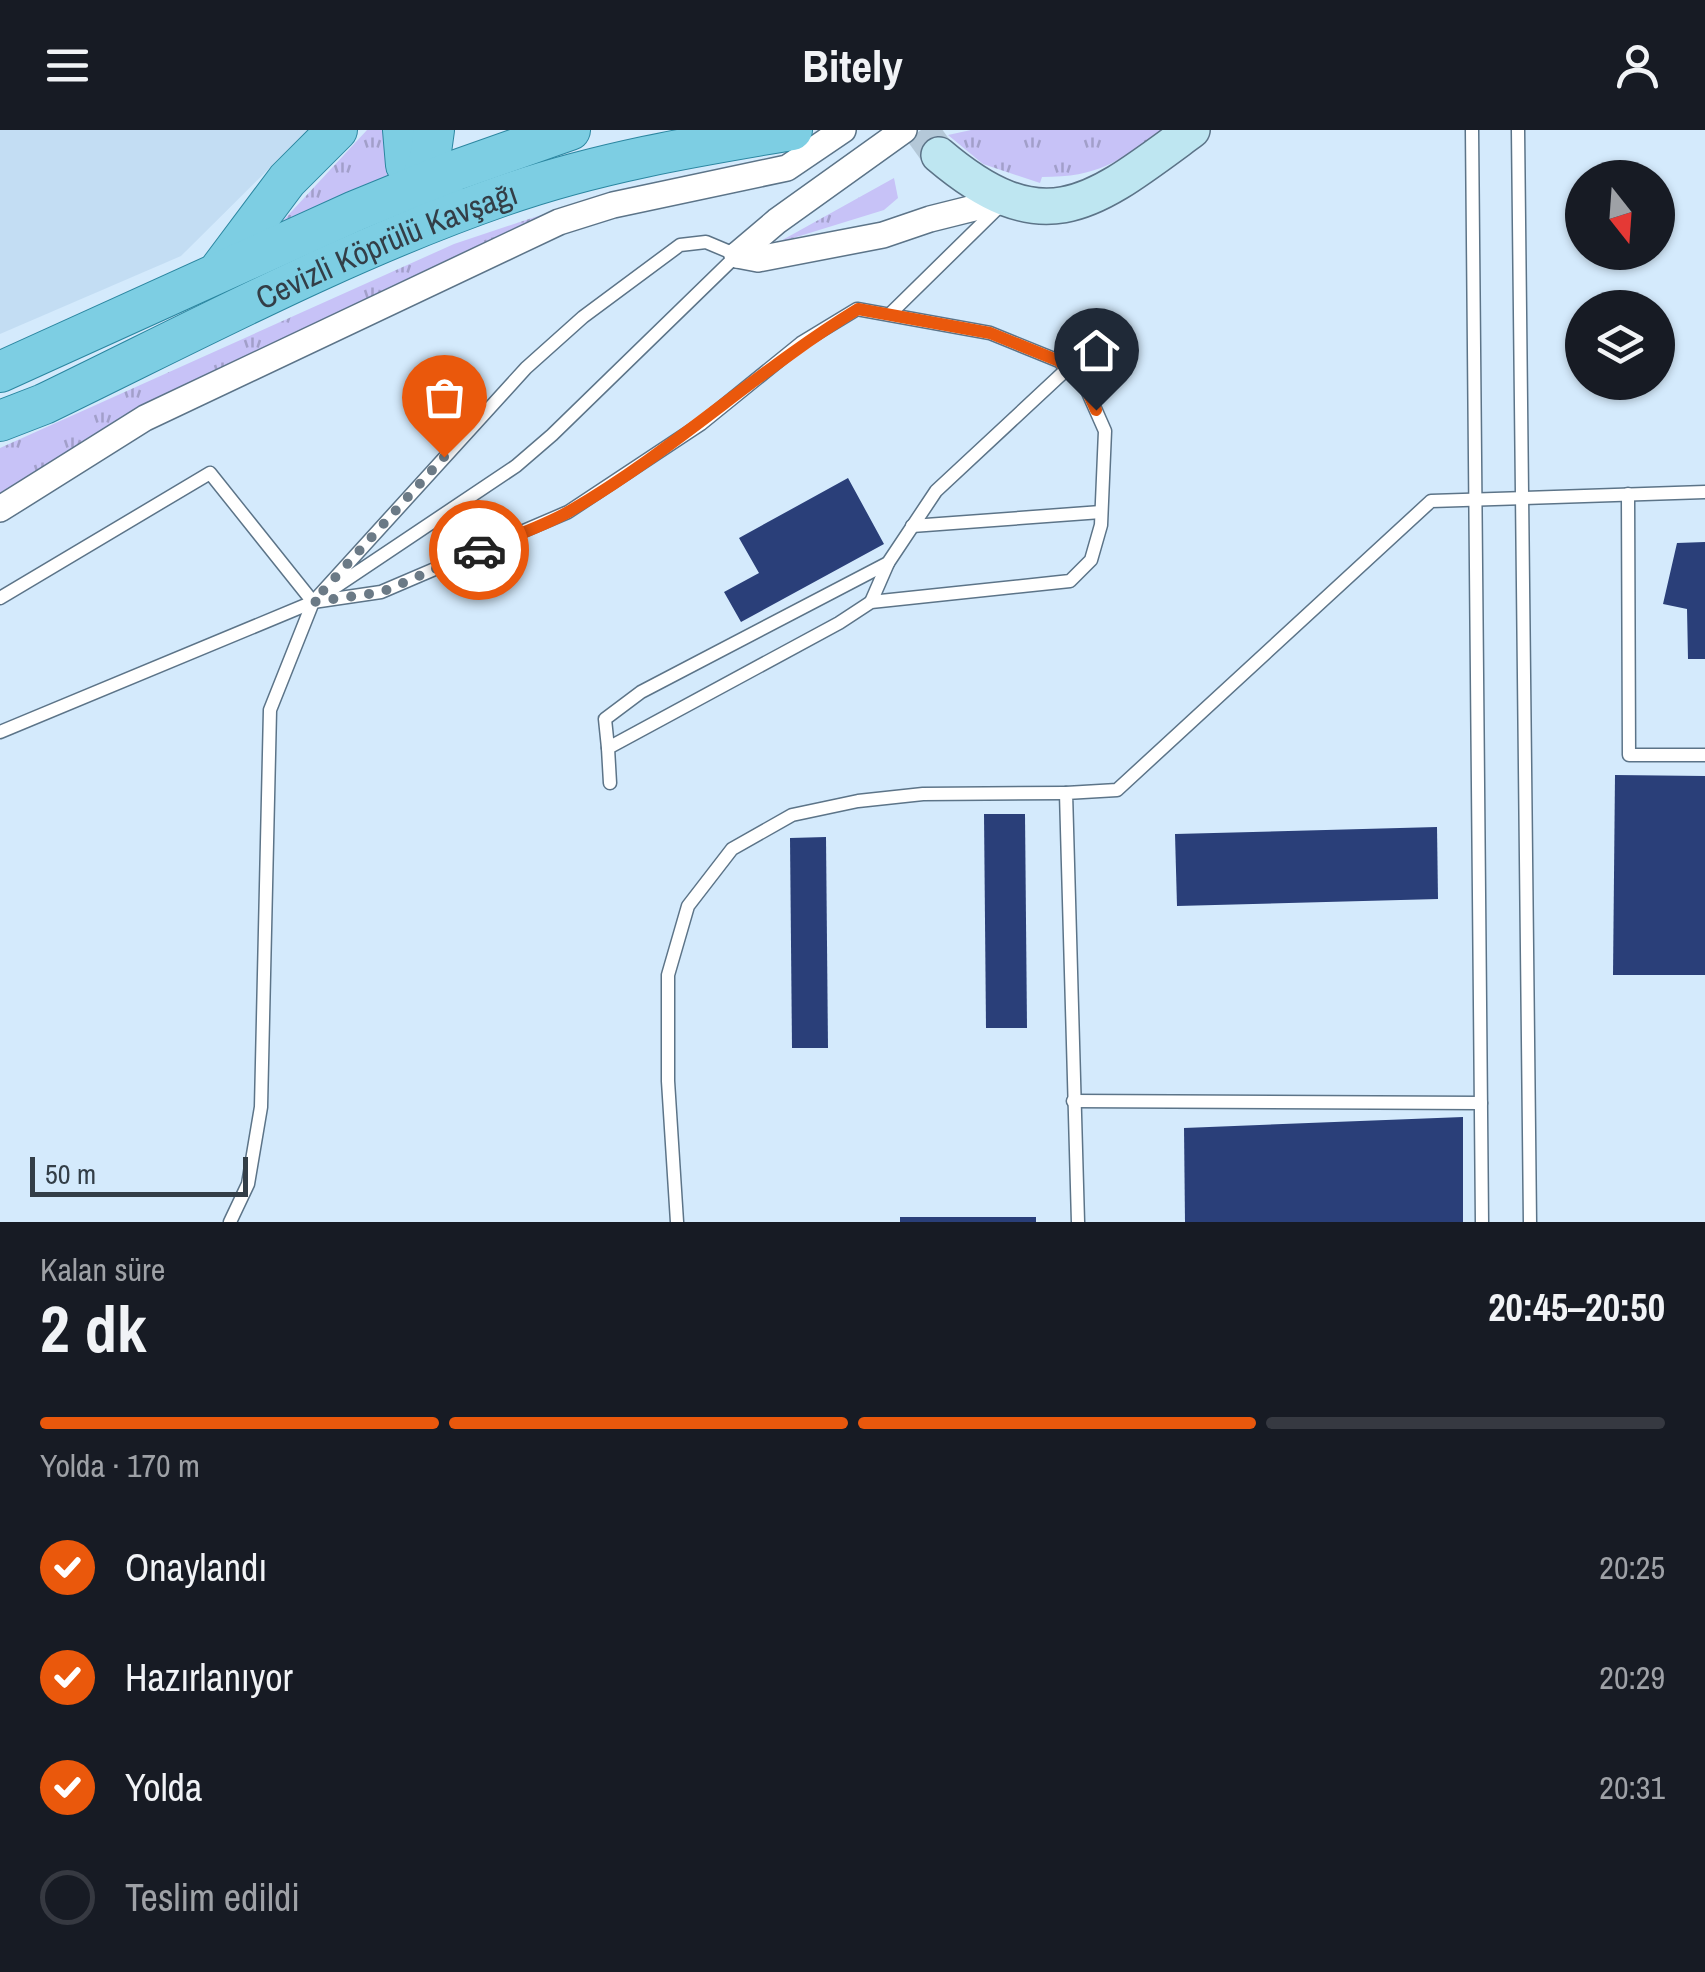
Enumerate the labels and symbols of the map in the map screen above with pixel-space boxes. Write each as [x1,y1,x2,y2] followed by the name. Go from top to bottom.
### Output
[1565,160,1675,270] north arrow
[248,171,523,319] street label: Cevizli Köprülü Kavşağı
[1054,308,1139,411] pin
[402,355,487,458] pin
[429,500,529,600] courier
[30,1152,248,1196] scale bar

